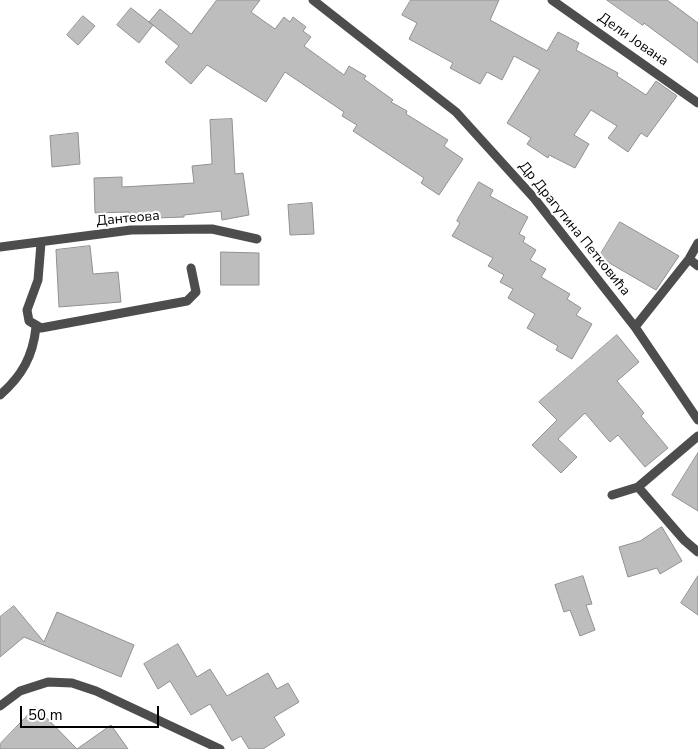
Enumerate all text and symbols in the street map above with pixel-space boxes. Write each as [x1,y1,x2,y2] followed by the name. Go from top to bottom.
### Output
[595,10,671,70] street label: Дели Јована
[515,158,633,300] street label: Др Драгутина Петковића
[96,208,160,230] street label: Дантеова
[22,696,161,728] scale bar
[28,705,63,725] text: 50 m

